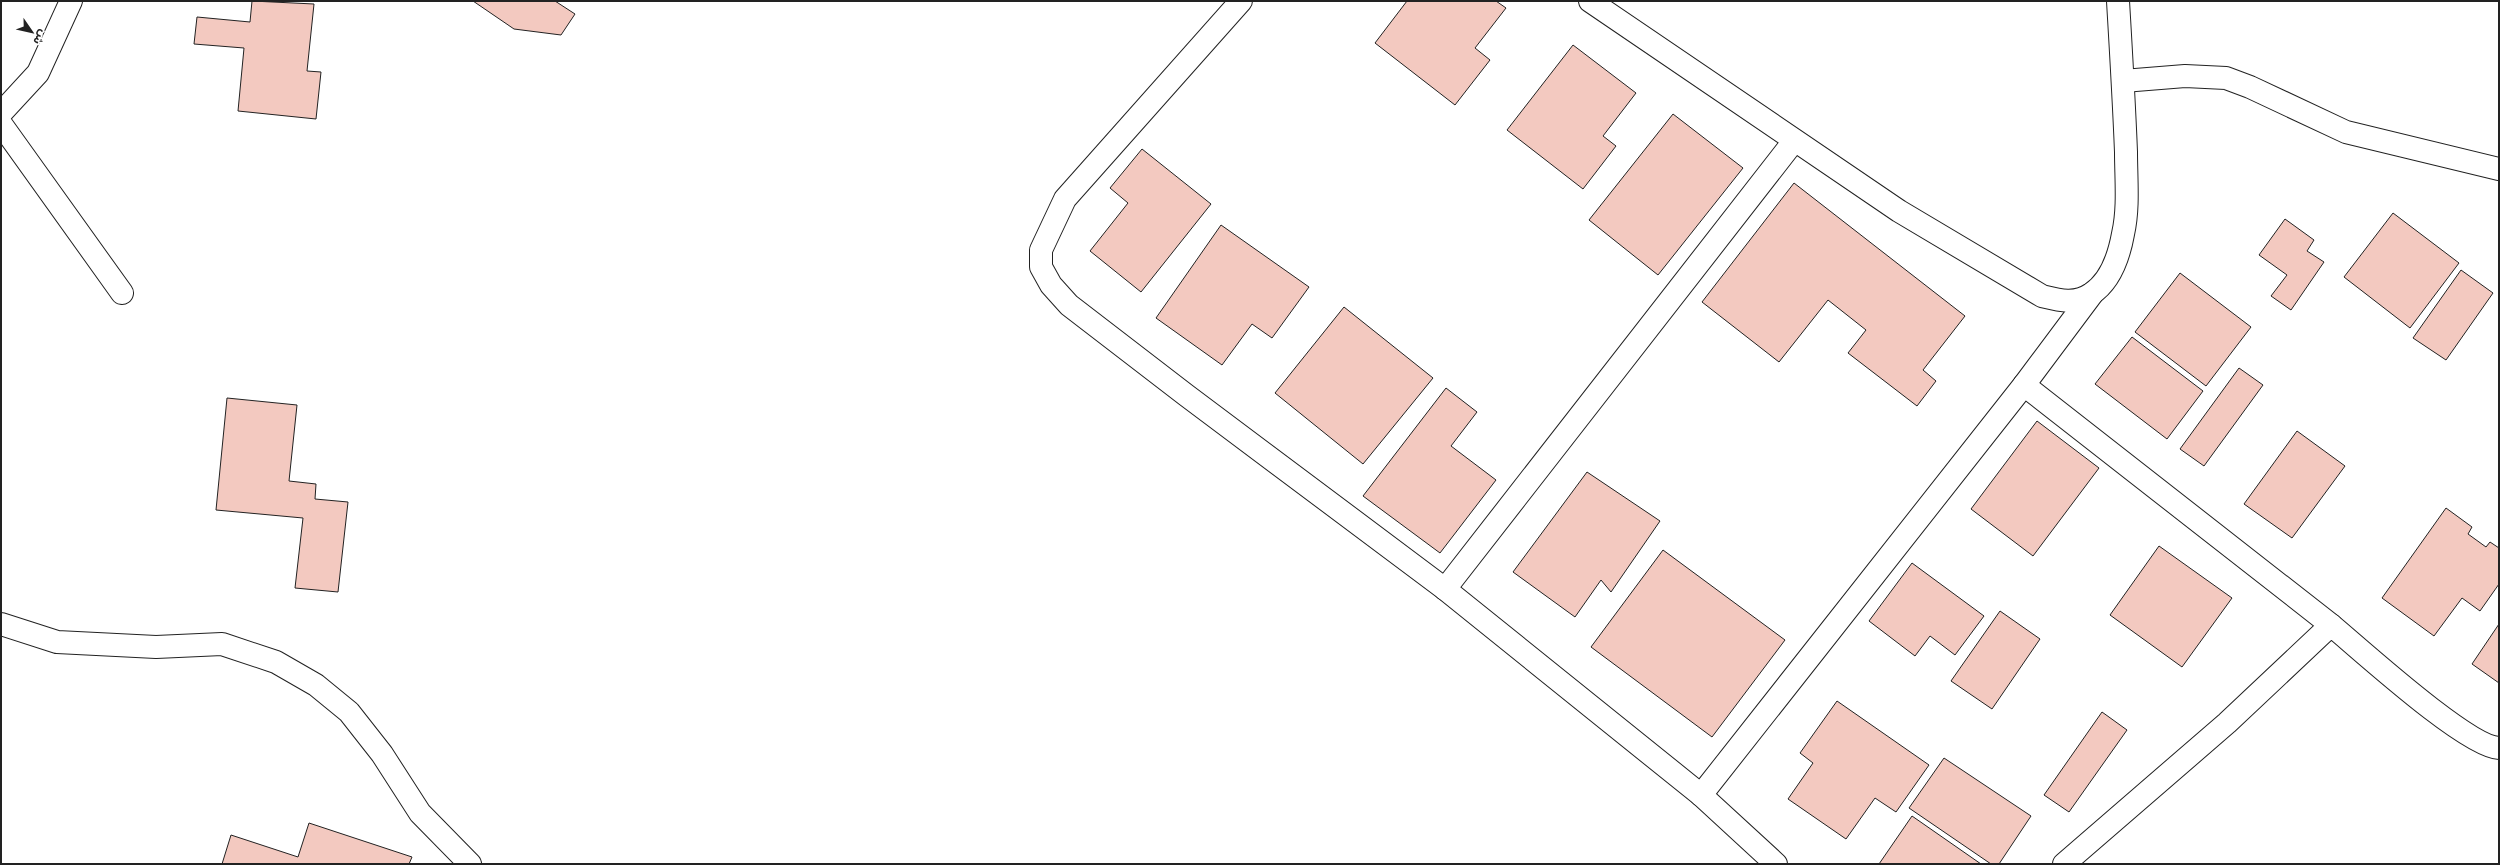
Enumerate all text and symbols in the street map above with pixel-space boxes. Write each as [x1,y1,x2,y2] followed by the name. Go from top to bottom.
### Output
[12,12,52,52] north arrow
[30,27,49,47] text: ش

